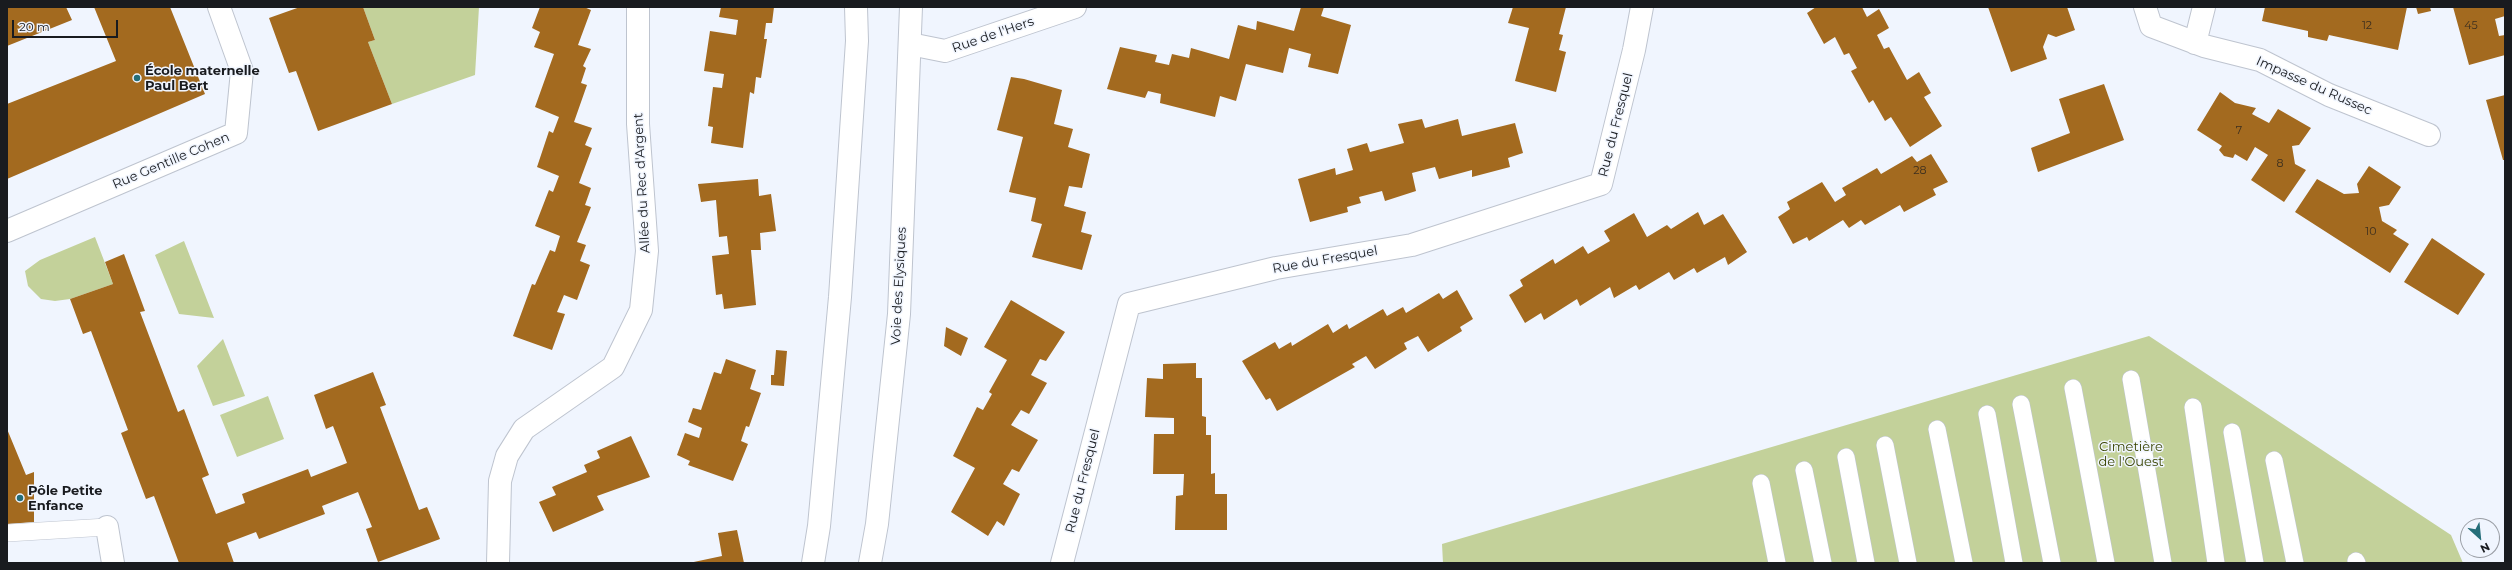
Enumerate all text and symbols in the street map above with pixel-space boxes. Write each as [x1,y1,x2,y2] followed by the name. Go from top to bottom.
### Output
[14,12,120,38] scale bar
[950,14,1036,56] street label: Rue de l'Hers
[19,19,50,34] text: 20 m
[2362,19,2372,33] house number: 12
[2464,19,2478,33] house number: 45
[2254,53,2374,119] street label: Impasse du Russec
[145,63,260,94] place label: École maternelle Paul Bert
[1596,71,1636,179] street label: Rue du Fresquel
[132,73,142,83] marker: École maternelle Paul Bert
[631,112,653,254] street label: Allée du Rec d'Argent
[2236,124,2242,138] house number: 7
[110,129,232,193] street label: Rue Gentille Cohen
[2276,157,2284,171] house number: 8
[1913,164,1927,178] house number: 28
[2365,225,2377,239] house number: 10
[888,226,910,346] street label: Voie des Elysiques
[1271,243,1379,277] street label: Rue du Fresquel
[1063,427,1103,535] street label: Rue du Fresquel
[2098,439,2164,470] park label: Cimetière de l'Ouest
[28,483,102,514] place label: Pôle Petite Enfance
[15,493,25,503] marker: Pôle Petite Enfance
[2460,518,2500,558] north arrow
[2478,540,2492,556] text: N

